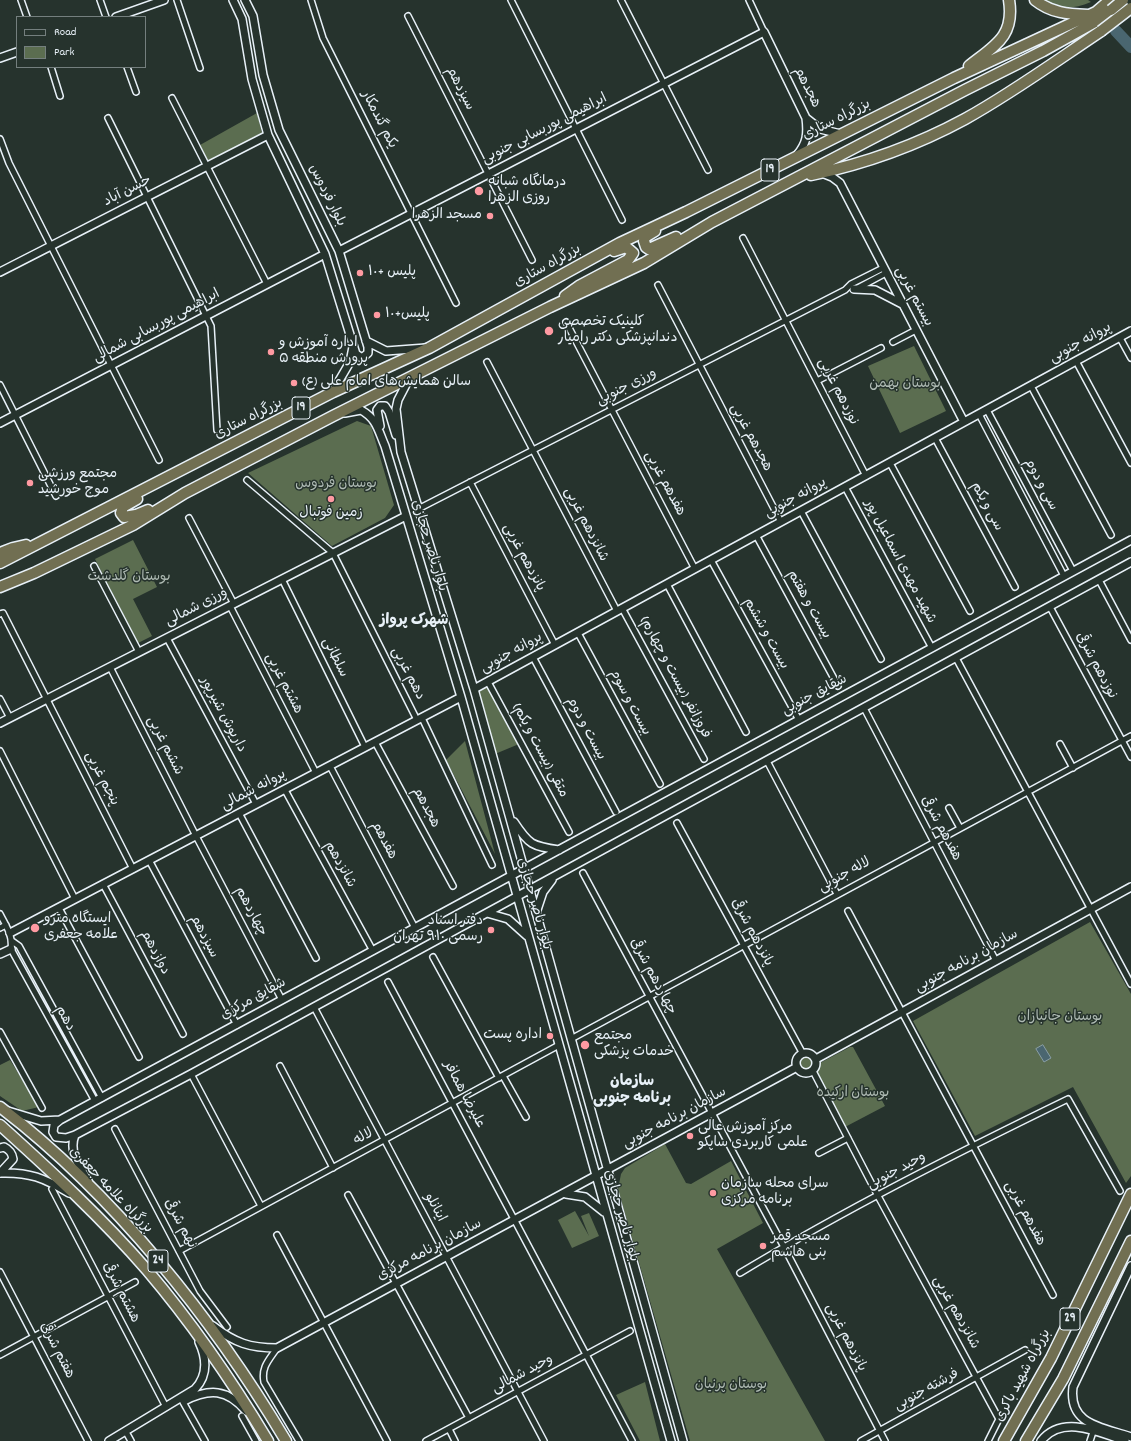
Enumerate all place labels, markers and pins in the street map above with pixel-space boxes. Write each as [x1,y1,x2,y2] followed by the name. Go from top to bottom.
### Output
[488,175,566,208] place label: درمانگاه شبانه روزی الزهرا
[473,185,485,197] marker: درمانگاه شبانه روزی الزهرا
[412,208,482,224] place label: مسجد الزهرا
[485,211,495,221] marker: مسجد الزهرا
[368,265,416,281] place label: پلیس +۱۰
[355,268,365,278] marker: پلیس +۱۰
[385,307,430,323] place label: پلیس+١٠
[372,310,382,320] marker: پلیس+١٠
[558,315,678,348] place label: کلینیک تخصصی دندانپزشکی دکتر رامیار
[543,325,555,337] marker: کلینیک تخصصی دندانپزشکی دکتر رامیار
[279,336,368,368] place label: اداره آموزش و پرورش منطقه ۵
[266,347,276,357] marker: اداره آموزش و پرورش منطقه ۵
[302,375,471,391] place label: سالن همایش‌های امام علی (ع)
[289,378,299,388] marker: سالن همایش‌های امام علی (ع)
[38,467,117,500] place label: مجتمع ورزشی موج خورشید
[25,478,35,488] marker: مجتمع ورزشی موج خورشید
[326,494,336,504] marker: زمین فوتبال
[299,506,363,522] place label: زمین فوتبال
[44,912,119,944] place label: ایستگاه مترو علامه جعفری
[393,914,483,946] place label: دفتر اسناد رسمی ۹۱۰ تهران
[29,922,41,934] marker: ایستگاه مترو علامه جعفری
[486,925,496,935] marker: دفتر اسناد رسمی ۹۱۰ تهران
[483,1028,542,1044] place label: اداره پست
[594,1029,674,1062] place label: مجتمع خدمات پزشکی
[545,1031,555,1041] marker: اداره پست
[579,1039,591,1051] marker: مجتمع خدمات پزشکی
[698,1120,808,1152] place label: مرکز آموزش عالی علمی کاربردی ساپکو
[685,1131,695,1141] marker: مرکز آموزش عالی علمی کاربردی ساپکو
[721,1177,829,1210] place label: سرای محله سازمان برنامه مرکزی
[708,1188,718,1198] marker: سرای محله سازمان برنامه مرکزی
[771,1230,830,1262] place label: مسجد قمر بنی هاشم
[758,1241,768,1251] marker: مسجد قمر بنی هاشم

